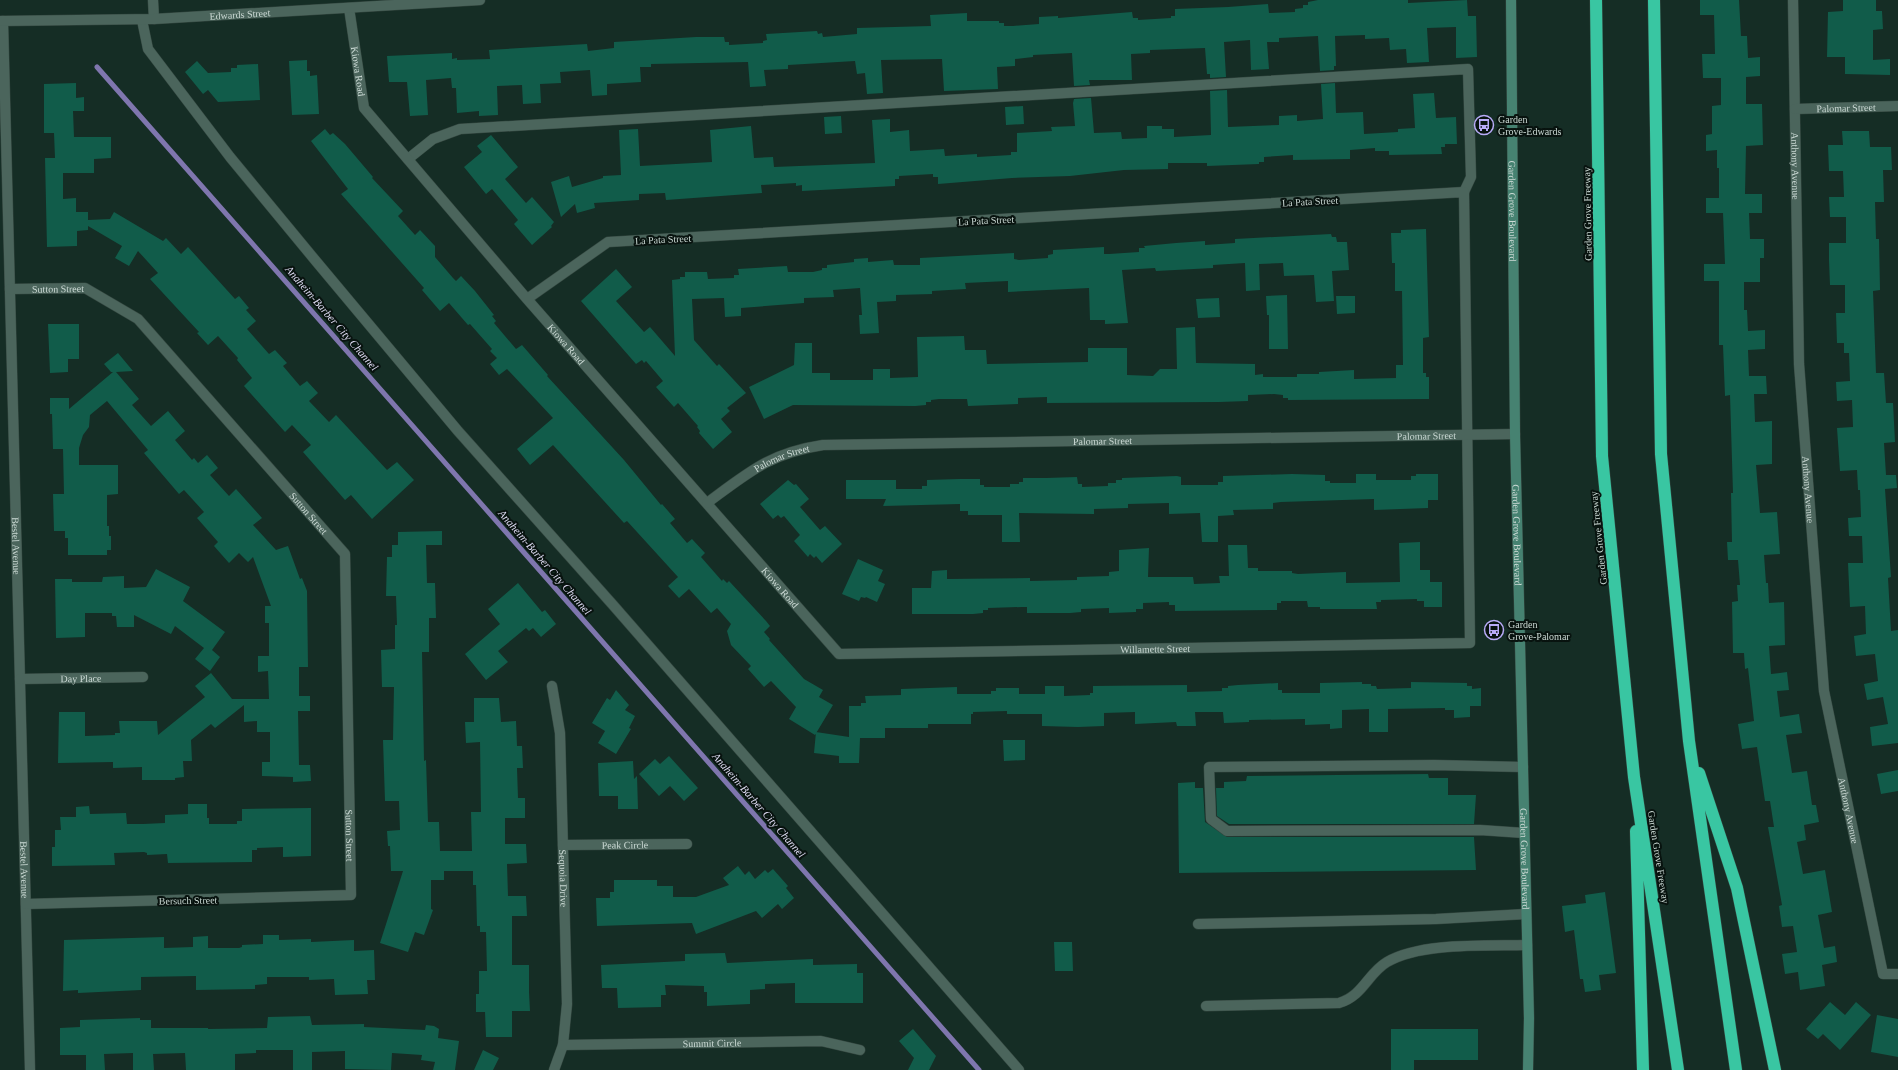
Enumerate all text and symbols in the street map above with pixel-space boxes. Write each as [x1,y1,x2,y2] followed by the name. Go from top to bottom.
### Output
[209,7,271,22] street label: Edwards Street
[349,46,367,97] street label: Kiowa Road
[1816,102,1876,114] street label: Palomar Street
[1473,114,1495,136] bus stop icon: Garden Grove-Edwards
[1498,114,1561,137] place label: Garden Grove-Edwards
[1789,132,1801,200] street label: Anthony Avenue
[1506,160,1518,262] street label: Garden Grove Boulevard
[1581,167,1594,261] street label: Garden Grove Freeway
[1282,195,1339,208] street label: La Pata Street
[958,214,1015,227] street label: La Pata Street
[635,233,692,246] street label: La Pata Street
[283,262,381,373] water label: Anaheim-Barber City Channel
[32,283,84,295] street label: Sutton Street
[545,322,587,367] street label: Kiowa Road
[1397,430,1456,442] street label: Palomar Street
[1073,435,1132,447] street label: Palomar Street
[752,443,811,474] street label: Palomar Street
[1800,456,1816,524] street label: Anthony Avenue
[1510,484,1524,586] street label: Garden Grove Boulevard
[287,490,330,537] street label: Sutton Street
[1588,491,1609,585] street label: Garden Grove Freeway
[496,506,594,617] water label: Anaheim-Barber City Channel
[10,517,22,575] street label: Bestel Avenue
[759,565,801,610] street label: Kiowa Road
[1483,619,1505,641] bus stop icon: Garden Grove-Palomar
[1508,619,1570,642] place label: Garden Grove-Palomar
[1120,643,1190,655] street label: Willamette Street
[60,673,102,684] street label: Day Place
[710,749,808,860] water label: Anaheim-Barber City Channel
[1836,776,1861,845] street label: Anthony Avenue
[1518,808,1531,910] street label: Garden Grove Boulevard
[343,809,355,862] street label: Sutton Street
[1646,810,1671,904] street label: Garden Grove Freeway
[602,839,649,851] street label: Peak Circle
[18,841,31,899] street label: Bestel Avenue
[557,849,570,908] street label: Sequoia Drive
[159,894,218,907] street label: Bersuch Street
[683,1037,742,1049] street label: Summit Circle

